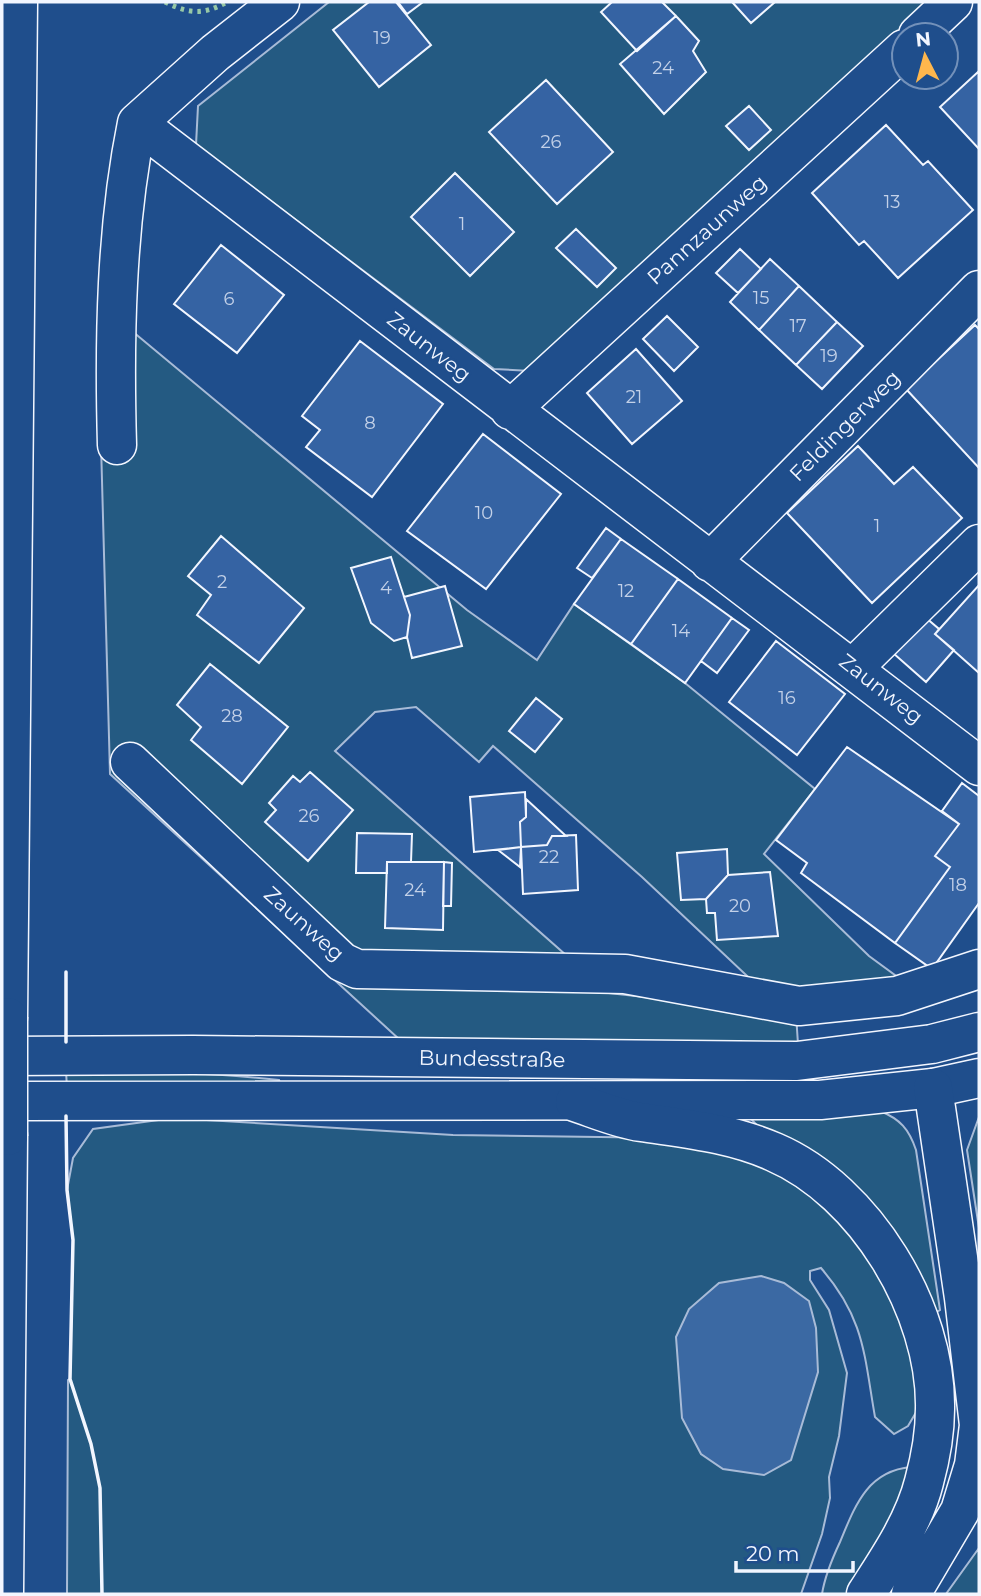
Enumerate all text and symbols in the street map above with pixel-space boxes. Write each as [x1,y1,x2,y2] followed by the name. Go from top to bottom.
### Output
[890,21,960,91] north arrow
[373,27,391,49] house number: 19
[914,27,932,52] text: N
[652,57,674,79] house number: 24
[540,131,562,153] house number: 26
[642,169,772,290] street label: Pannzaunweg
[884,191,900,213] house number: 13
[459,213,465,235] house number: 1
[753,287,769,309] house number: 15
[224,288,235,310] house number: 6
[382,306,476,387] street label: Zaunweg
[789,315,807,337] house number: 17
[820,345,838,367] house number: 19
[784,365,905,486] street label: Feldingerweg
[626,386,642,408] house number: 21
[364,412,376,434] house number: 8
[475,502,493,524] house number: 10
[874,515,880,537] house number: 1
[217,571,227,593] house number: 2
[380,577,392,599] house number: 4
[618,580,634,602] house number: 12
[672,620,690,642] house number: 14
[834,648,928,729] street label: Zaunweg
[778,687,796,709] house number: 16
[221,705,243,727] house number: 28
[298,805,320,827] house number: 26
[539,846,559,868] house number: 22
[949,874,967,896] house number: 18
[404,879,426,901] house number: 24
[259,881,350,966] street label: Zaunweg
[729,895,751,917] house number: 20
[418,1045,566,1072] street label: Bundesstraße
[736,1530,853,1574] scale bar
[746,1541,800,1566] text: 20 m

